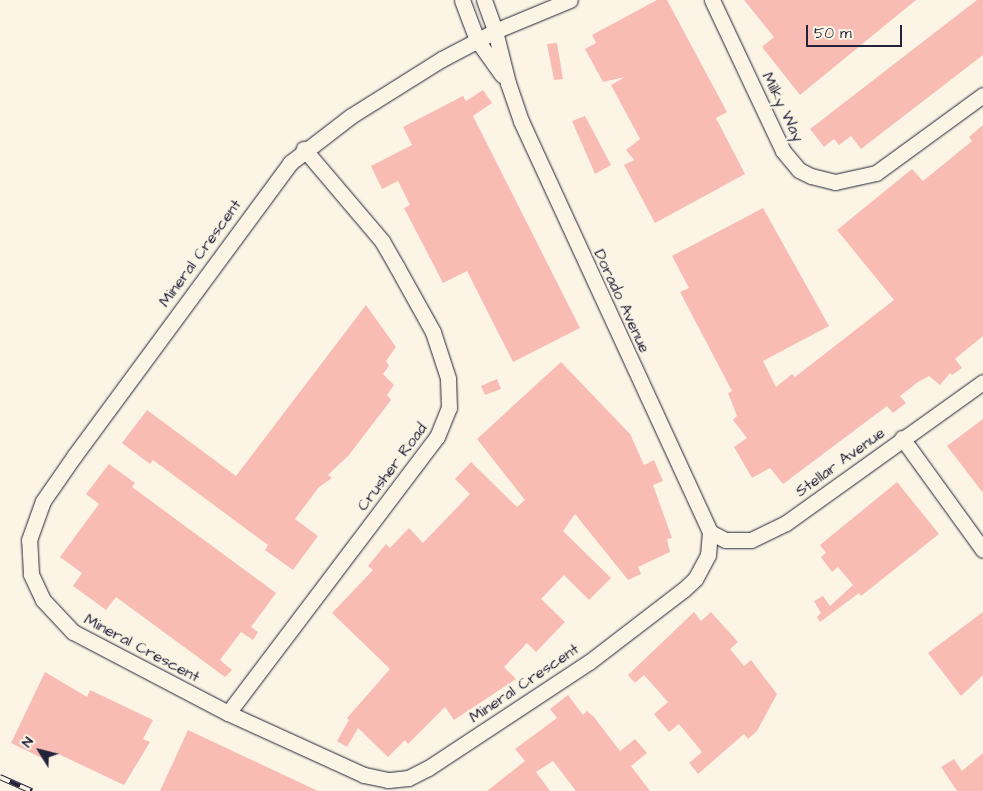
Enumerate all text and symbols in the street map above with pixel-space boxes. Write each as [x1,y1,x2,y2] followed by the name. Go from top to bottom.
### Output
[808,15,904,47] scale bar
[814,23,852,44] text: 50 m
[758,69,808,145] street label: Milky Way
[155,195,245,311] street label: Mineral Crescent
[590,246,654,356] street label: Dorado Avenue
[353,419,431,515] street label: Crusher Road
[792,423,888,501] street label: Stellar Avenue
[81,609,203,687] street label: Mineral Crescent
[465,639,583,727] street label: Mineral Crescent
[15,726,65,776] north arrow
[17,733,39,752] text: N

